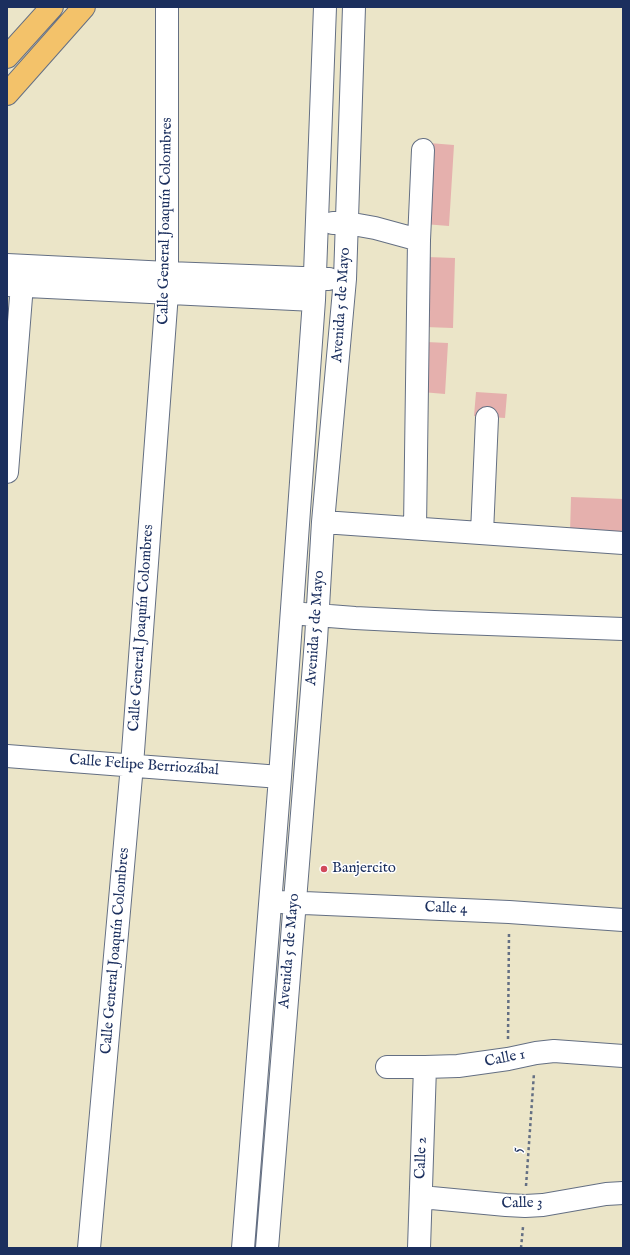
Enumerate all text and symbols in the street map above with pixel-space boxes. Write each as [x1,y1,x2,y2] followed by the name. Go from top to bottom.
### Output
[155,117,177,325] street label: Calle General Joaquín Colombres
[329,247,355,363] street label: Avenida 5 de Mayo
[126,524,158,732] street label: Calle General Joaquín Colombres
[303,570,329,686] street label: Avenida 5 de Mayo
[69,752,219,780] street label: Calle Felipe Berriozábal
[98,847,134,1055] street label: Calle General Joaquín Colombres
[332,860,396,878] place label: Banjercito
[319,864,329,874] marker: Banjercito
[276,893,304,1009] street label: Avenida 5 de Mayo
[424,899,468,919] street label: Calle 4
[483,1046,527,1072] street label: Calle 1
[412,1136,432,1180] street label: Calle 2
[509,1147,527,1153] street label: 5
[501,1195,543,1213] street label: Calle 3

